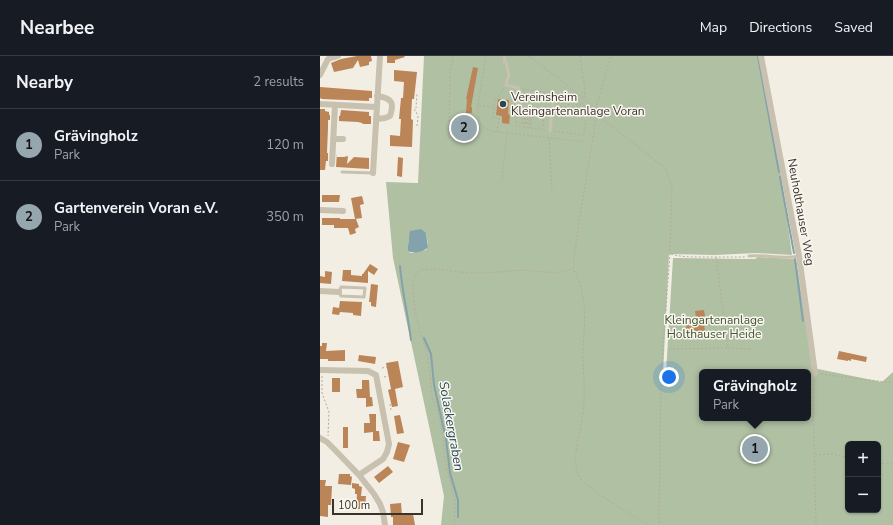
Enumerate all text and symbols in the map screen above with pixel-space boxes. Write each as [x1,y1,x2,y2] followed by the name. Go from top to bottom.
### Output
[20,15,94,41] text: Nearbee
[700,18,727,37] text: Map
[749,18,812,37] text: Directions
[834,18,873,37] text: Saved
[16,71,73,94] text: Nearby
[253,73,304,91] text: 2 results
[510,89,645,119] place label: Vereinsheim Kleingartenanlage Voran
[498,99,508,109] marker: Vereinsheim Kleingartenanlage Voran
[451,113,477,143] pin: 2
[54,126,138,146] text: Grävingholz
[25,136,33,154] text: 1
[266,136,304,154] text: 120 m
[54,146,80,164] text: Park
[784,157,818,267] street label: Neuholthauser Weg
[54,198,218,218] text: Gartenverein Voran e.V.
[25,208,33,226] text: 2
[266,208,304,226] text: 350 m
[54,218,80,236] text: Park
[665,312,763,342] park label: Kleingartenanlage Holthauser Heide
[659,367,679,387] your location
[699,369,811,421] popup
[713,376,797,396] text: Grävingholz
[434,380,468,472] water label: Solackergraben
[713,396,739,414] text: Park
[742,434,768,464] pin: 1
[845,441,881,513] map controls
[845,441,881,477] button: +
[845,477,881,513] button: −
[332,497,423,516] scale bar
[338,498,370,513] text: 100 m

